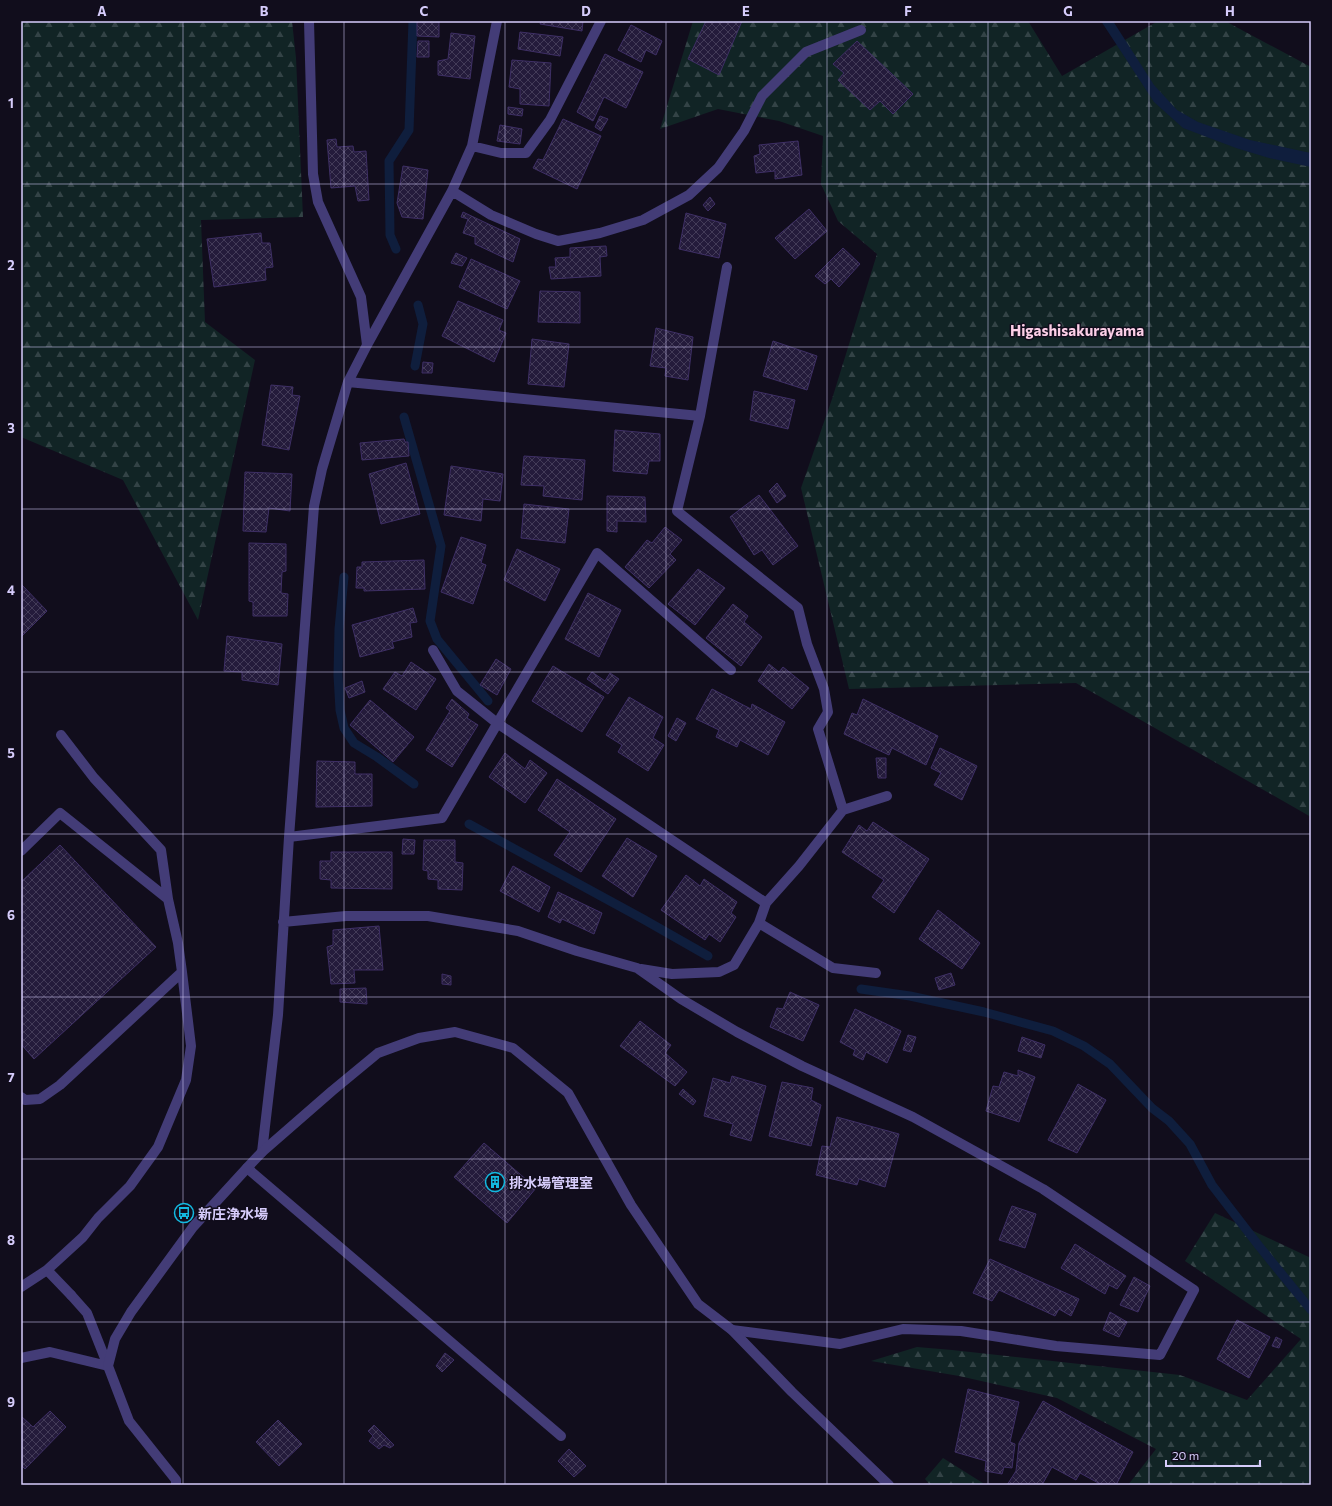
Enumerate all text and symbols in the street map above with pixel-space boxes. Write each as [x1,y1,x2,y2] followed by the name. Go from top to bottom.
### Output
[97,3,107,19] text: A
[260,3,269,19] text: B
[420,3,429,19] text: C
[581,3,591,19] text: D
[742,3,750,19] text: E
[904,3,912,19] text: F
[1063,3,1073,19] text: G
[1225,3,1235,19] text: H
[8,95,14,111] text: 1
[7,257,15,273] text: 2
[1010,321,1144,339] district label: Higashisakurayama
[7,420,15,436] text: 3
[7,582,15,598] text: 4
[7,745,15,761] text: 5
[7,907,15,923] text: 6
[7,1069,15,1085] text: 7
[484,1171,506,1193] building icon: 排水場管理室
[509,1174,593,1191] place label: 排水場管理室
[173,1202,195,1224] bus stop icon: 新庄浄水場
[198,1205,268,1222] place label: 新庄浄水場
[7,1232,15,1248] text: 8
[7,1394,15,1410] text: 9
[1166,1442,1260,1468] scale bar
[1172,1448,1199,1462] text: 20 m

